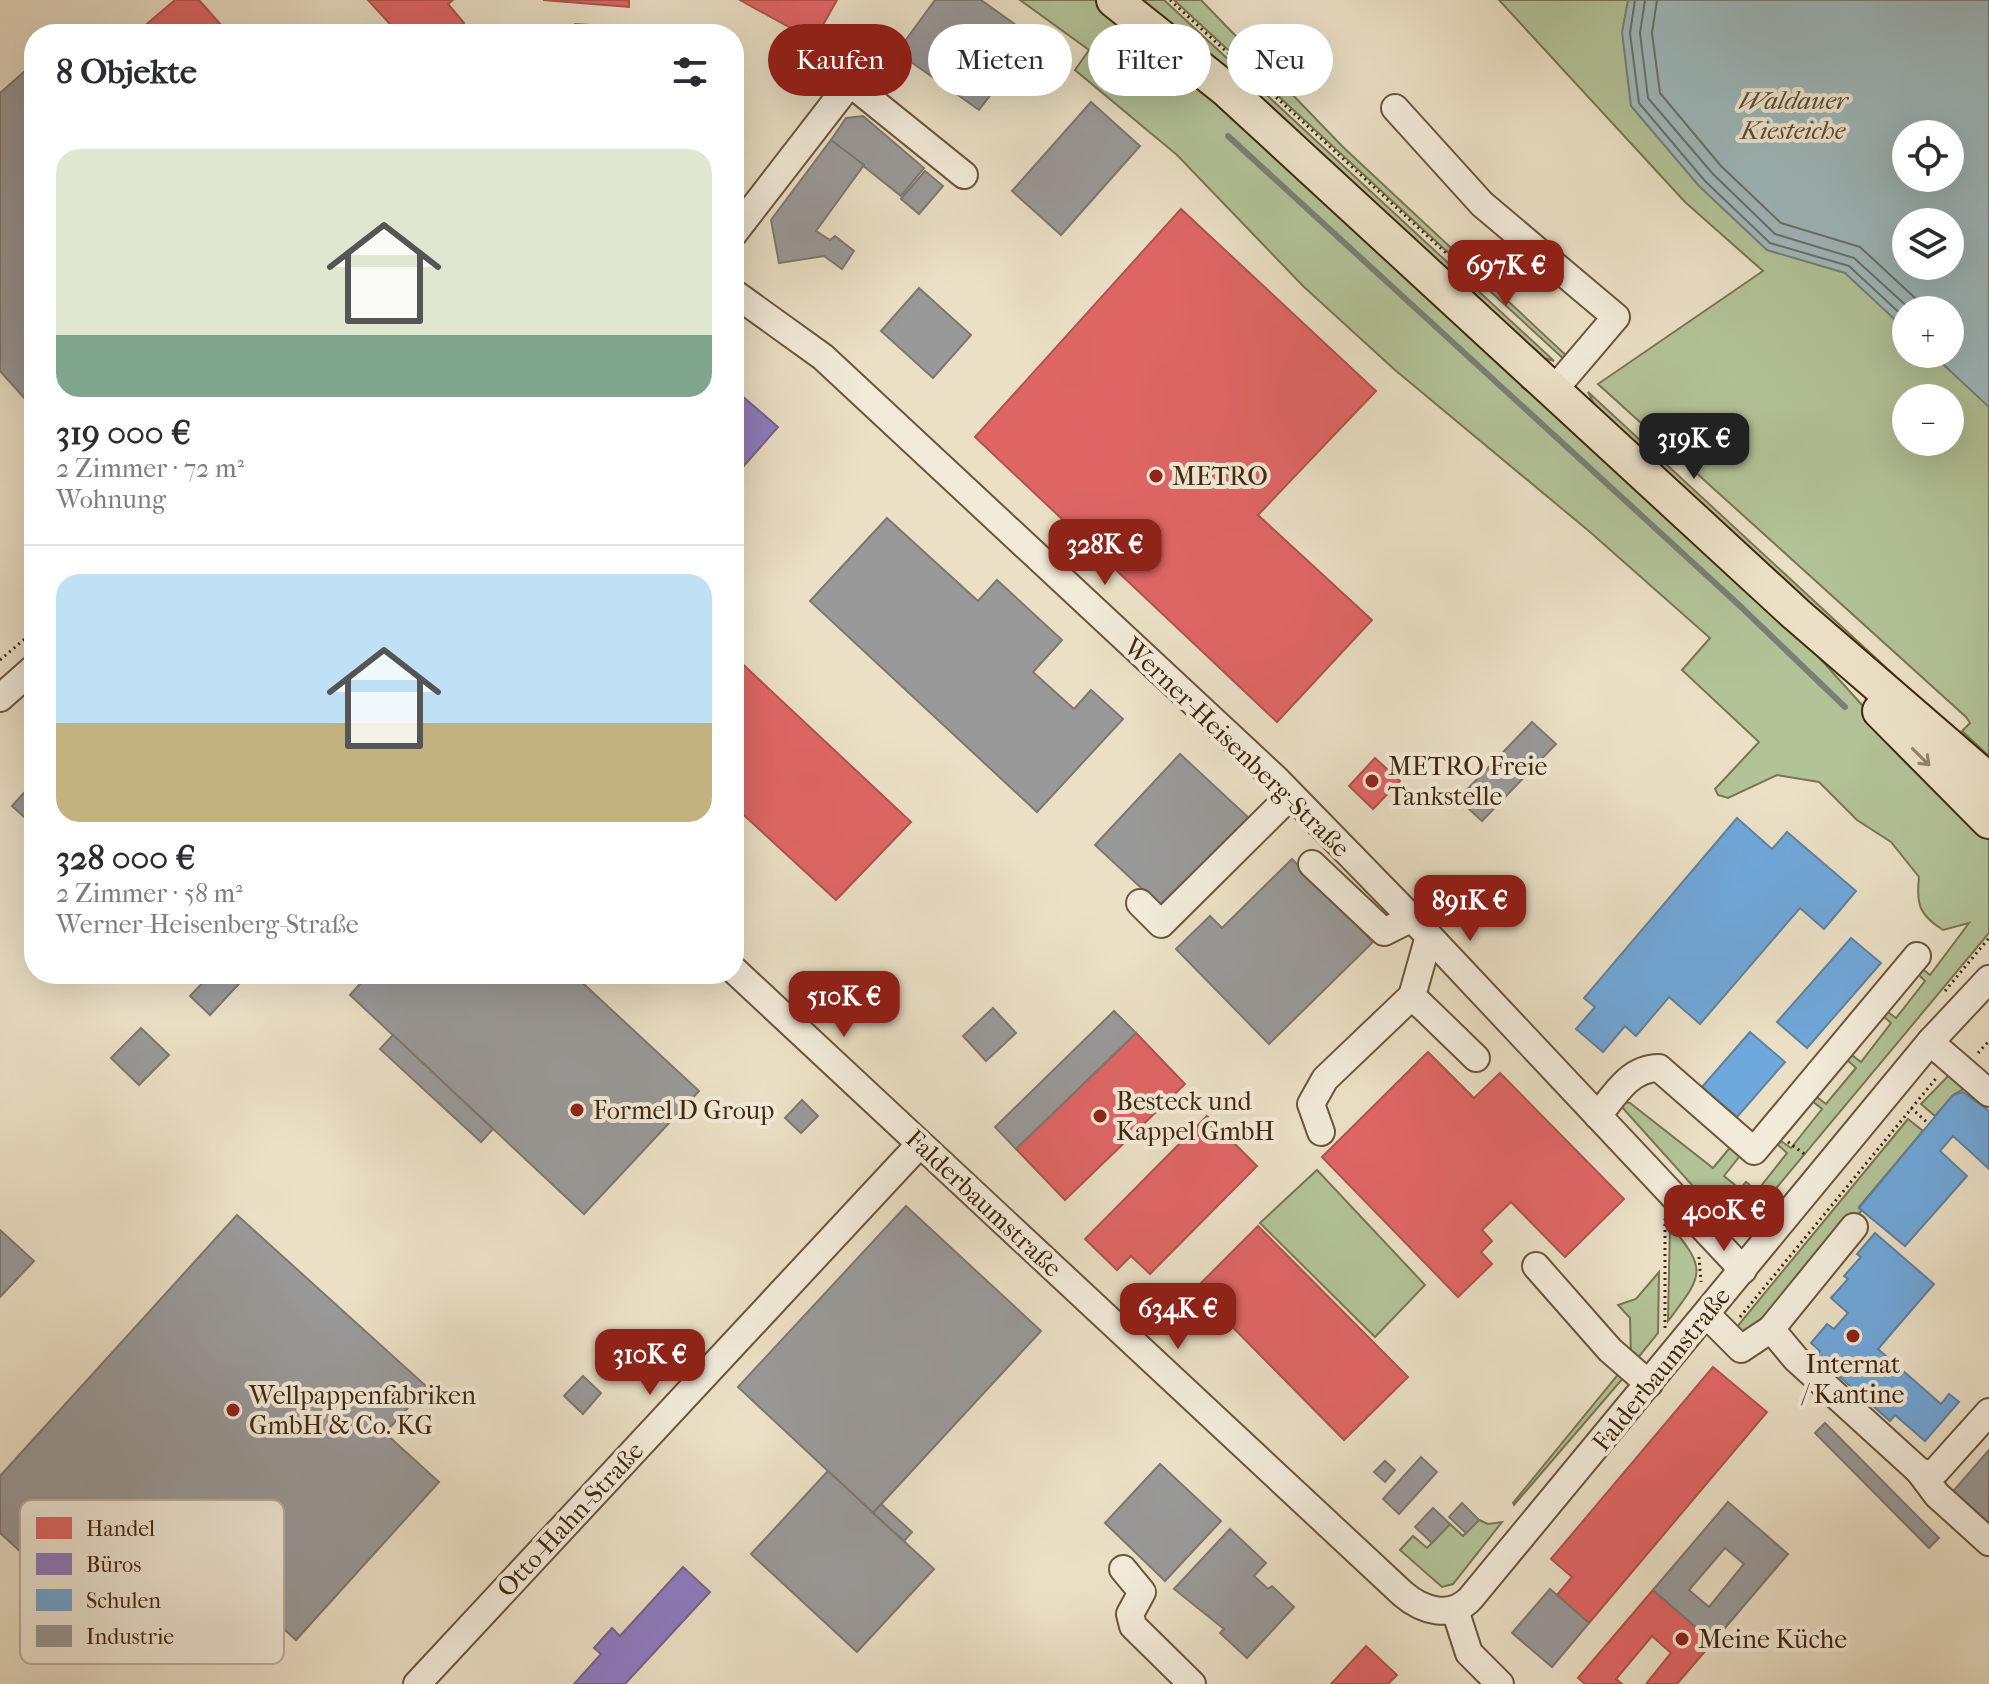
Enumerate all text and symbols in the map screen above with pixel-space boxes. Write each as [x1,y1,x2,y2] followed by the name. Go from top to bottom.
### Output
[768,24,912,96] chip: Kaufen
[928,24,1072,96] chip: Mieten
[1088,24,1211,96] chip: Filter
[1227,24,1333,96] chip: Neu
[668,50,712,94] icon: filters
[56,52,197,92] text: 8 Objekte
[1738,85,1850,146] park label: Waldauer Kiesteiche
[1892,120,1964,456] map controls
[1892,120,1964,192] button: locate
[312,201,456,345] icon: home
[1892,208,1964,280] button: layers
[1441,240,1571,308] pin: 697K €
[1466,250,1546,281] text: 697K €
[1892,296,1964,368] button: +
[1892,384,1964,456] button: −
[56,413,191,453] text: 319 000 €
[1629,413,1759,481] pin: 319K €
[1657,423,1731,454] text: 319K €
[56,453,244,484] text: 2 Zimmer · 72 m²
[1172,461,1268,492] place label: METRO
[1147,467,1165,485] marker: METRO
[56,484,166,515] text: Wohnung
[1040,519,1170,587] pin: 328K €
[1066,529,1144,560] text: 328K €
[312,626,456,770] icon: home
[1116,630,1356,864] street label: Werner-Heisenberg-Straße
[1911,747,1930,766] one-way arrow
[1388,751,1548,812] place label: METRO Freie Tankstelle
[1363,772,1381,790] marker: METRO Freie Tankstelle
[56,838,196,878] text: 328 000 €
[1405,875,1535,943] pin: 891K €
[56,878,242,909] text: 2 Zimmer · 58 m²
[1432,885,1508,916] text: 891K €
[56,909,359,940] text: Werner-Heisenberg-Straße
[779,971,909,1039] pin: 510K €
[807,981,881,1012] text: 510K €
[1116,1086,1275,1147] place label: Besteck und Kappel GmbH
[593,1095,774,1126] place label: Formel D Group
[568,1101,586,1119] marker: Formel D Group
[1091,1107,1109,1125] marker: Besteck und Kappel GmbH
[899,1123,1068,1284] street label: Falderbaumstraße
[1659,1185,1789,1253] pin: 400K €
[1682,1195,1766,1226] text: 400K €
[1586,1281,1737,1458] street label: Falderbaumstraße
[1113,1283,1243,1351] pin: 634K €
[1138,1293,1218,1324] text: 634K €
[1844,1327,1862,1345] marker: Internat / Kantine
[585,1329,715,1397] pin: 310K €
[613,1339,687,1370] text: 310K €
[1801,1349,1905,1410] place label: Internat / Kantine
[248,1380,476,1441] place label: Wellpappenfabriken GmbH & Co. KG
[224,1401,242,1419] marker: Wellpappenfabriken GmbH & Co. KG
[490,1435,650,1603] street label: Otto-Hahn-Straße
[20,1500,284,1664] legend
[86,1516,155,1542] text: Handel
[86,1552,141,1578] text: Büros
[86,1588,161,1614] text: Schulen
[86,1624,174,1650] text: Industrie
[1698,1624,1847,1655] place label: Meine Küche
[1673,1630,1691,1648] marker: Meine Küche

